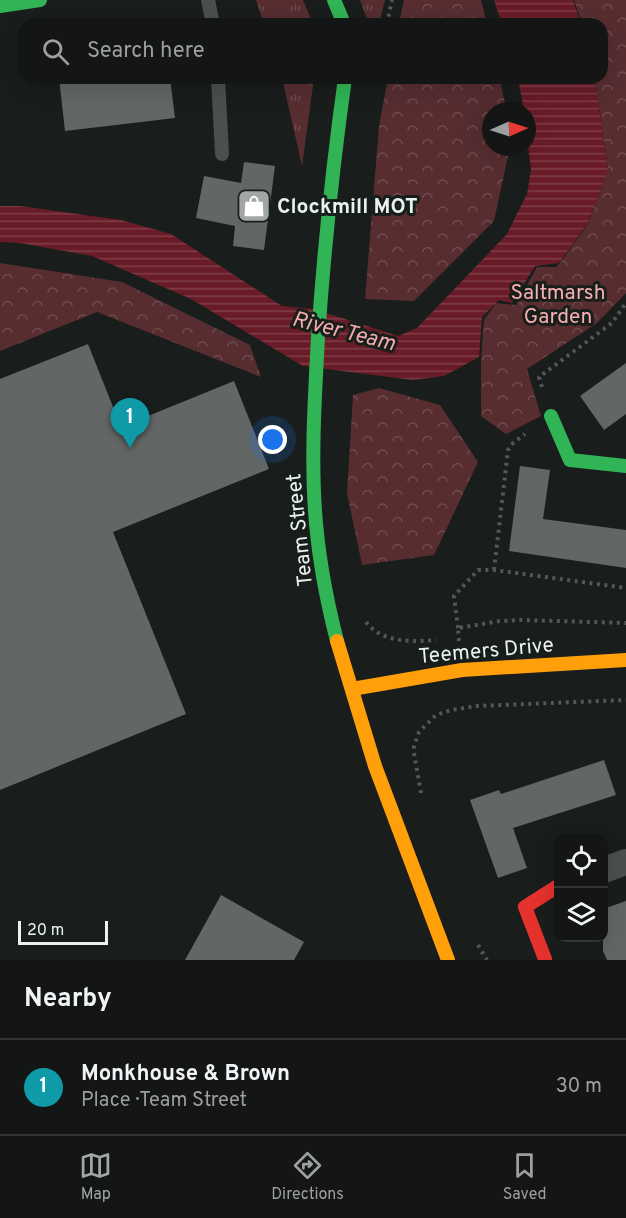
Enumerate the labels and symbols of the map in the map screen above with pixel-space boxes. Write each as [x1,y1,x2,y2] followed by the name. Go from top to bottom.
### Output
[482,102,536,156] north arrow
[236,188,272,224] shop icon: Clockmill MOT
[277,194,418,221] place label: Clockmill MOT
[510,280,606,331] park label: Saltmarsh Garden
[289,307,398,358] water label: River Team
[110,398,150,448] pin: 1
[258,425,287,454] your location
[281,472,320,588] street label: Team Street
[417,632,555,671] street label: Teemers Drive
[18,918,108,946] scale bar

